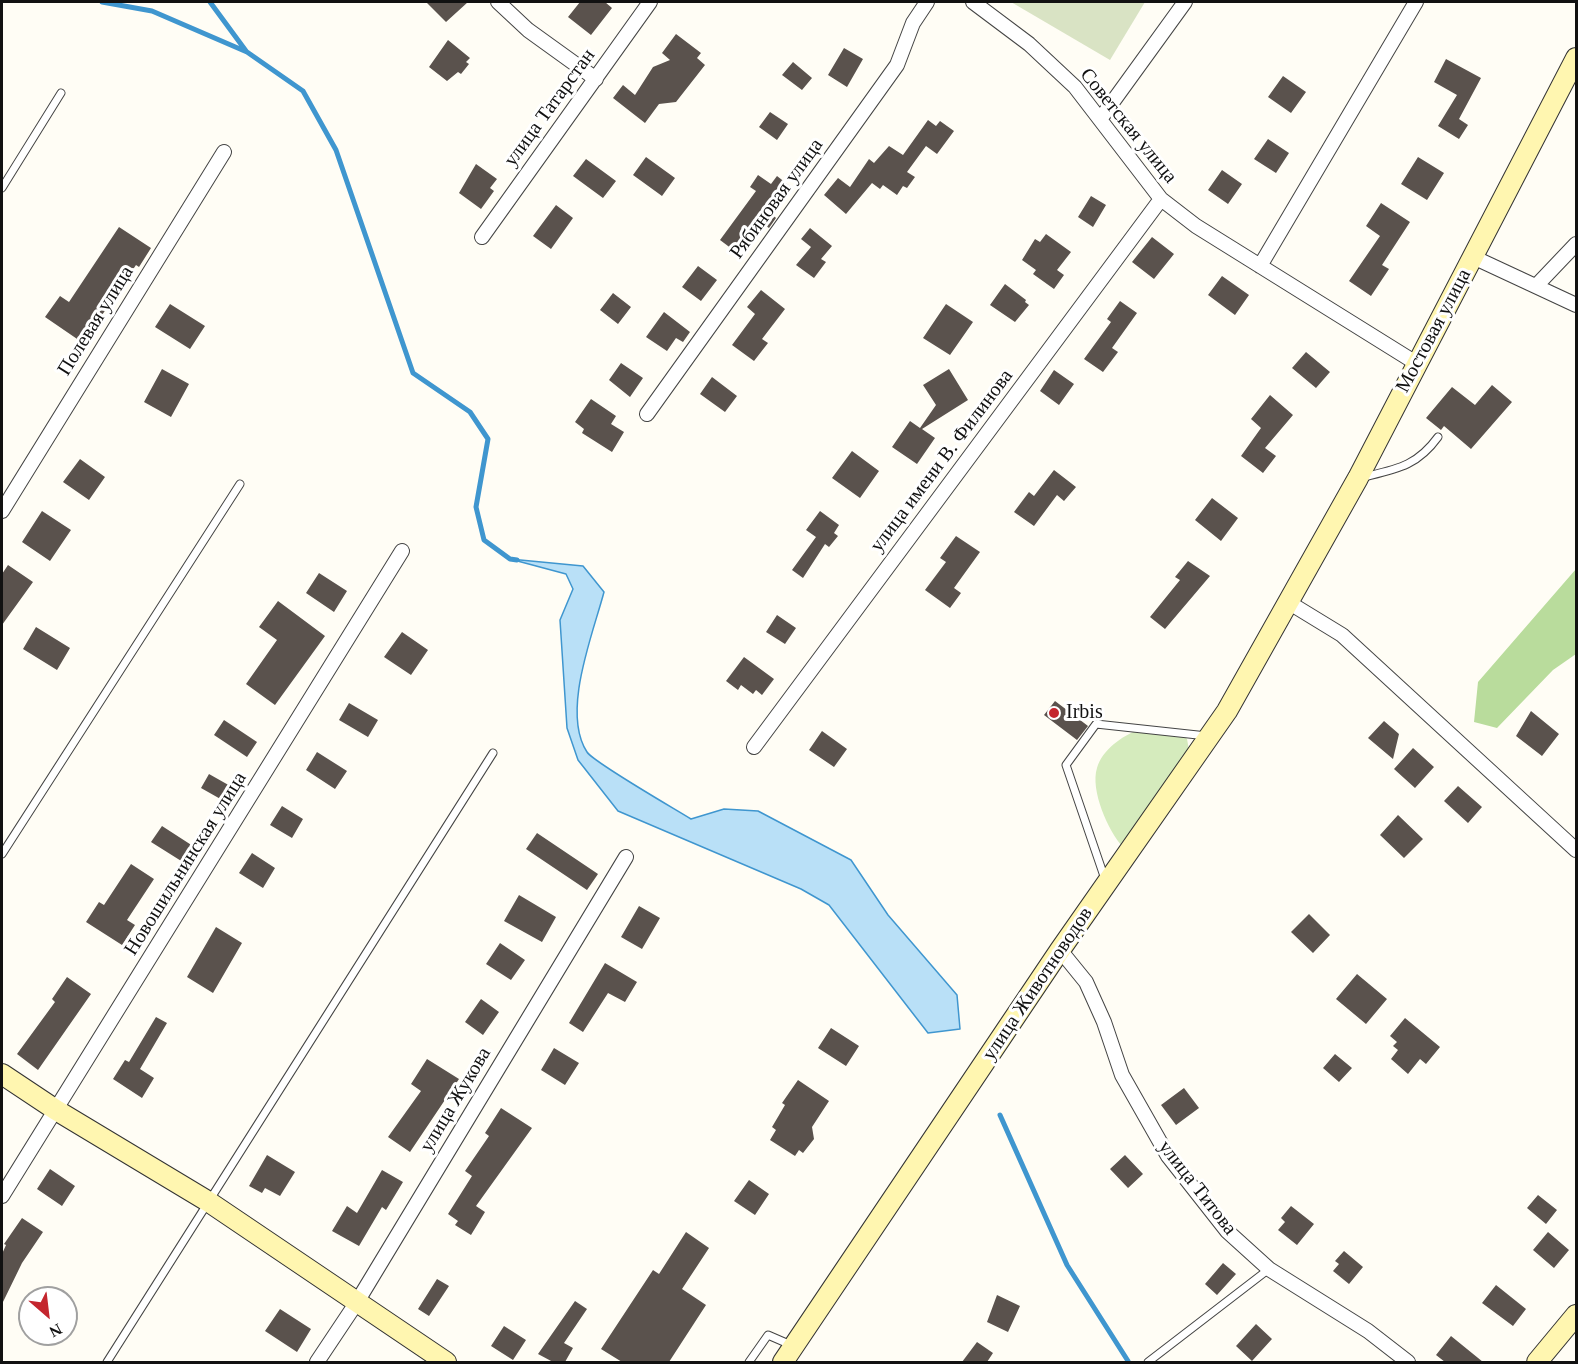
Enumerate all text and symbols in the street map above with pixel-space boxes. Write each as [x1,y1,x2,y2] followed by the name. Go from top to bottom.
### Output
[499,44,601,172] street label: улица Татарстан
[1074,64,1182,188] street label: Советская улица
[725,134,829,264] street label: Рябиновая улица
[53,262,139,380] street label: Полевая улица
[1391,265,1477,397] street label: Мостовая улица
[866,365,1018,557] street label: улица имени В. Филинова
[1066,701,1103,725] place label: Irbis
[1047,706,1061,720] marker: Irbis
[120,768,252,960] street label: Новошильнинская улица
[978,903,1098,1065] street label: улица Животноводов
[415,1043,497,1157] street label: улица Жукова
[1153,1136,1241,1240] street label: улица Титова
[18,1286,78,1346] north arrow
[47,1320,65,1341] text: N

